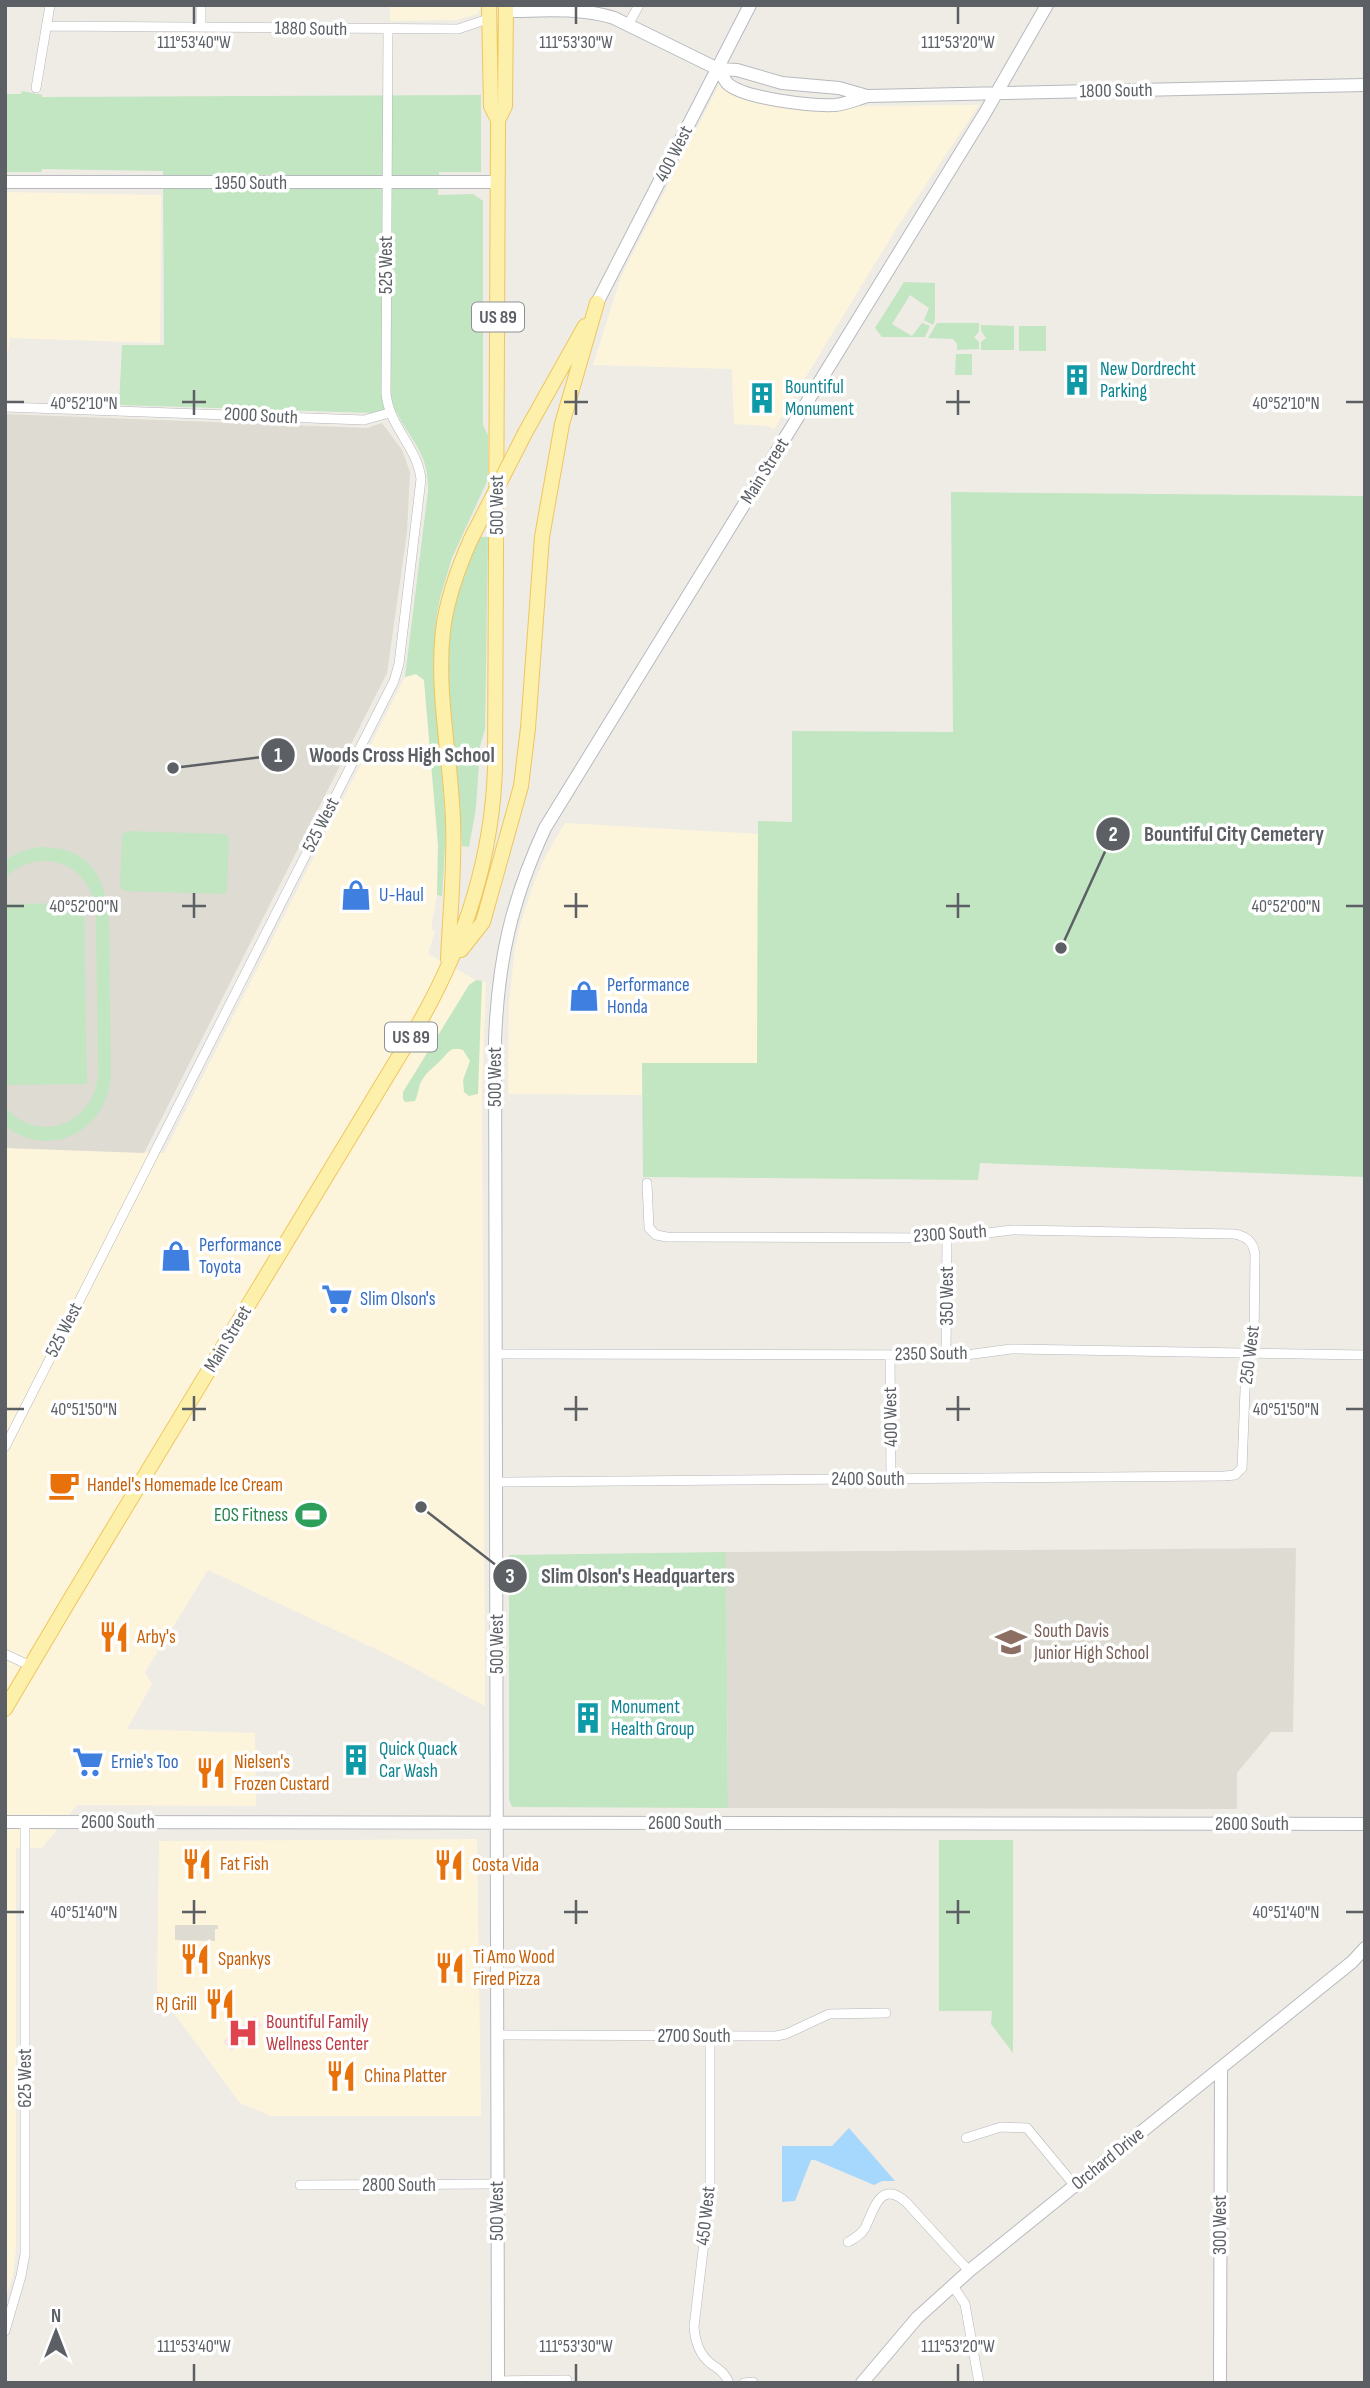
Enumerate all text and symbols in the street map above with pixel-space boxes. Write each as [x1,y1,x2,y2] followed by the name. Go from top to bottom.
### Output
[274,17,348,41] street label: 1880 South
[157,32,231,53] text: 111°53'40"W
[539,32,613,53] text: 111°53'30"W
[921,32,995,53] text: 111°53'20"W
[1079,79,1153,103] street label: 1800 South
[650,122,698,186] street label: 400 West
[215,172,287,195] street label: 1950 South
[375,236,398,294] street label: 525 West
[472,302,524,332] road number: US 89
[1100,358,1196,403] place label: New Dordrecht Parking
[1060,363,1094,397] building icon: New Dordrecht Parking
[785,376,854,421] place label: Bountiful Monument
[745,381,779,415] building icon: Bountiful Monument
[50,393,118,414] text: 40°52'10"N
[1252,393,1320,414] text: 40°52'10"N
[223,403,299,429] street label: 2000 South
[736,434,794,508] street label: Main Street
[486,475,509,535] street label: 500 West
[261,734,509,776] callout: Woods Cross High School
[274,743,282,768] text: 1
[309,743,495,768] text: Woods Cross High School
[297,794,345,856] street label: 525 West
[1095,813,1338,855] callout: Bountiful City Cemetery
[1108,822,1118,847] text: 2
[1144,822,1324,847] text: Bountiful City Cemetery
[339,878,373,912] shop icon: U-Haul
[379,884,424,907] place label: U-Haul
[50,896,118,917] text: 40°52'00"N
[1252,896,1320,917] text: 40°52'00"N
[607,974,690,1019] place label: Performance Honda
[567,979,601,1013] shop icon: Performance Honda
[385,1022,437,1052] road number: US 89
[484,1047,507,1107] street label: 500 West
[912,1220,988,1248] street label: 2300 South
[199,1234,282,1279] place label: Performance Toyota
[159,1239,193,1273] shop icon: Performance Toyota
[936,1266,959,1326] street label: 350 West
[320,1282,354,1316] supermarket icon: Slim Olson's
[360,1288,436,1311] place label: Slim Olson's
[40,1299,88,1361] street label: 525 West
[199,1301,257,1376] street label: Main Street
[1235,1324,1265,1386] street label: 250 West
[894,1342,968,1366] street label: 2350 South
[879,1386,903,1447] street label: 400 West
[51,1399,117,1420] text: 40°51'50"N
[1253,1399,1319,1420] text: 40°51'50"N
[47,1468,81,1502] cafe icon: Handel's Homemade Ice Cream
[831,1468,905,1491] street label: 2400 South
[87,1474,283,1497] place label: Handel's Homemade Ice Cream
[294,1498,328,1532] sports icon: EOS Fitness
[214,1504,288,1527] place label: EOS Fitness
[492,1555,749,1597] callout: Slim Olson's Headquarters
[505,1564,515,1589] text: 3
[541,1564,735,1589] text: Slim Olson's Headquarters
[486,1614,509,1674] street label: 500 West
[97,1620,131,1654] restaurant icon: Arby's
[1033,1620,1149,1665] place label: South Davis Junior High School
[994,1625,1028,1659] school or university icon: South Davis Junior High School
[136,1626,176,1649] place label: Arby's
[611,1696,694,1741] place label: Monument Health Group
[571,1701,605,1735] building icon: Monument Health Group
[379,1738,458,1783] place label: Quick Quack Car Wash
[339,1743,373,1777] building icon: Quick Quack Car Wash
[71,1745,105,1779] supermarket icon: Ernie's Too
[111,1751,179,1774] place label: Ernie's Too
[234,1751,329,1796] place label: Nielsen's Frozen Custard
[194,1756,228,1790] restaurant icon: Nielsen's Frozen Custard
[81,1811,155,1834] street label: 2600 South
[648,1812,722,1835] street label: 2600 South
[1215,1813,1289,1836] street label: 2600 South
[180,1847,214,1881] restaurant icon: Fat Fish
[432,1848,466,1882] restaurant icon: Costa Vida
[220,1853,269,1876] place label: Fat Fish
[472,1854,539,1877] place label: Costa Vida
[51,1902,117,1923] text: 40°51'40"N
[1253,1902,1319,1923] text: 40°51'40"N
[178,1942,212,1976] restaurant icon: Spankys
[473,1946,555,1991] place label: Ti Amo Wood Fired Pizza
[218,1948,271,1971] place label: Spankys
[433,1951,467,1985] restaurant icon: Ti Amo Wood Fired Pizza
[203,1987,237,2021] restaurant icon: RJ Grill
[156,1993,197,2016] place label: RJ Grill
[266,2011,369,2056] place label: Bountiful Family Wellness Center
[226,2016,260,2050] hospital icon: Bountiful Family Wellness Center
[657,2025,731,2048] street label: 2700 South
[14,2048,37,2108] street label: 625 West
[324,2059,358,2093] restaurant icon: China Platter
[364,2065,447,2088] place label: China Platter
[1067,2123,1149,2195] street label: Orchard Drive
[362,2174,436,2197] street label: 2800 South
[486,2181,509,2241] street label: 500 West
[691,2185,721,2247] street label: 450 West
[1209,2195,1232,2255] street label: 300 West
[21,2297,91,2367] north arrow
[51,2305,61,2328] text: N
[157,2336,231,2357] text: 111°53'40"W
[539,2336,613,2357] text: 111°53'30"W
[921,2336,995,2357] text: 111°53'20"W

